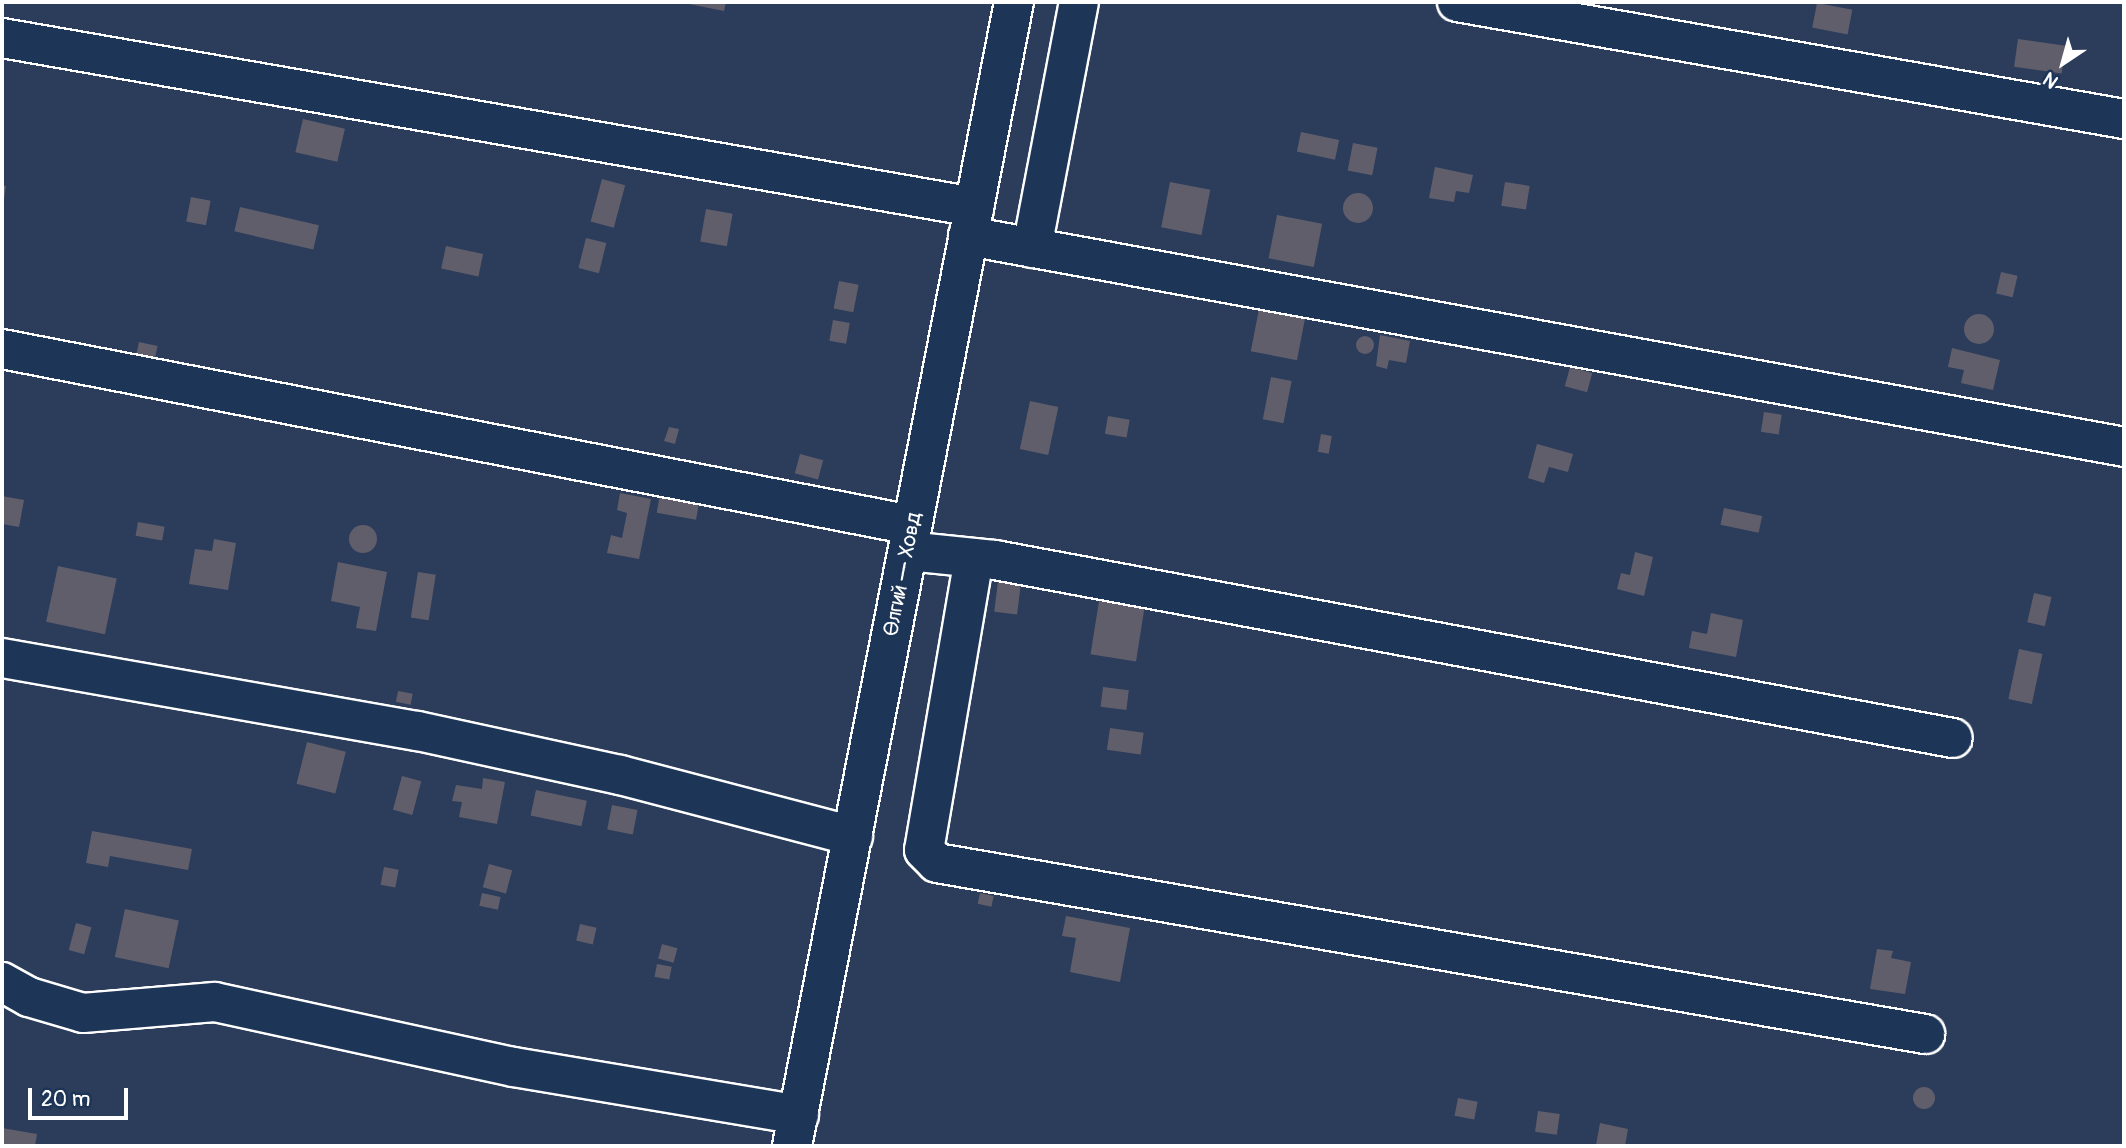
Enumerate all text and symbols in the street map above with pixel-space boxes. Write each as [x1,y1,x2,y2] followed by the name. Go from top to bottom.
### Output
[2028,28,2098,98] north arrow
[2038,67,2063,93] text: N
[879,510,927,638] street label: Өлгий — Ховд
[32,1074,131,1118] scale bar
[41,1086,90,1113] text: 20 m

